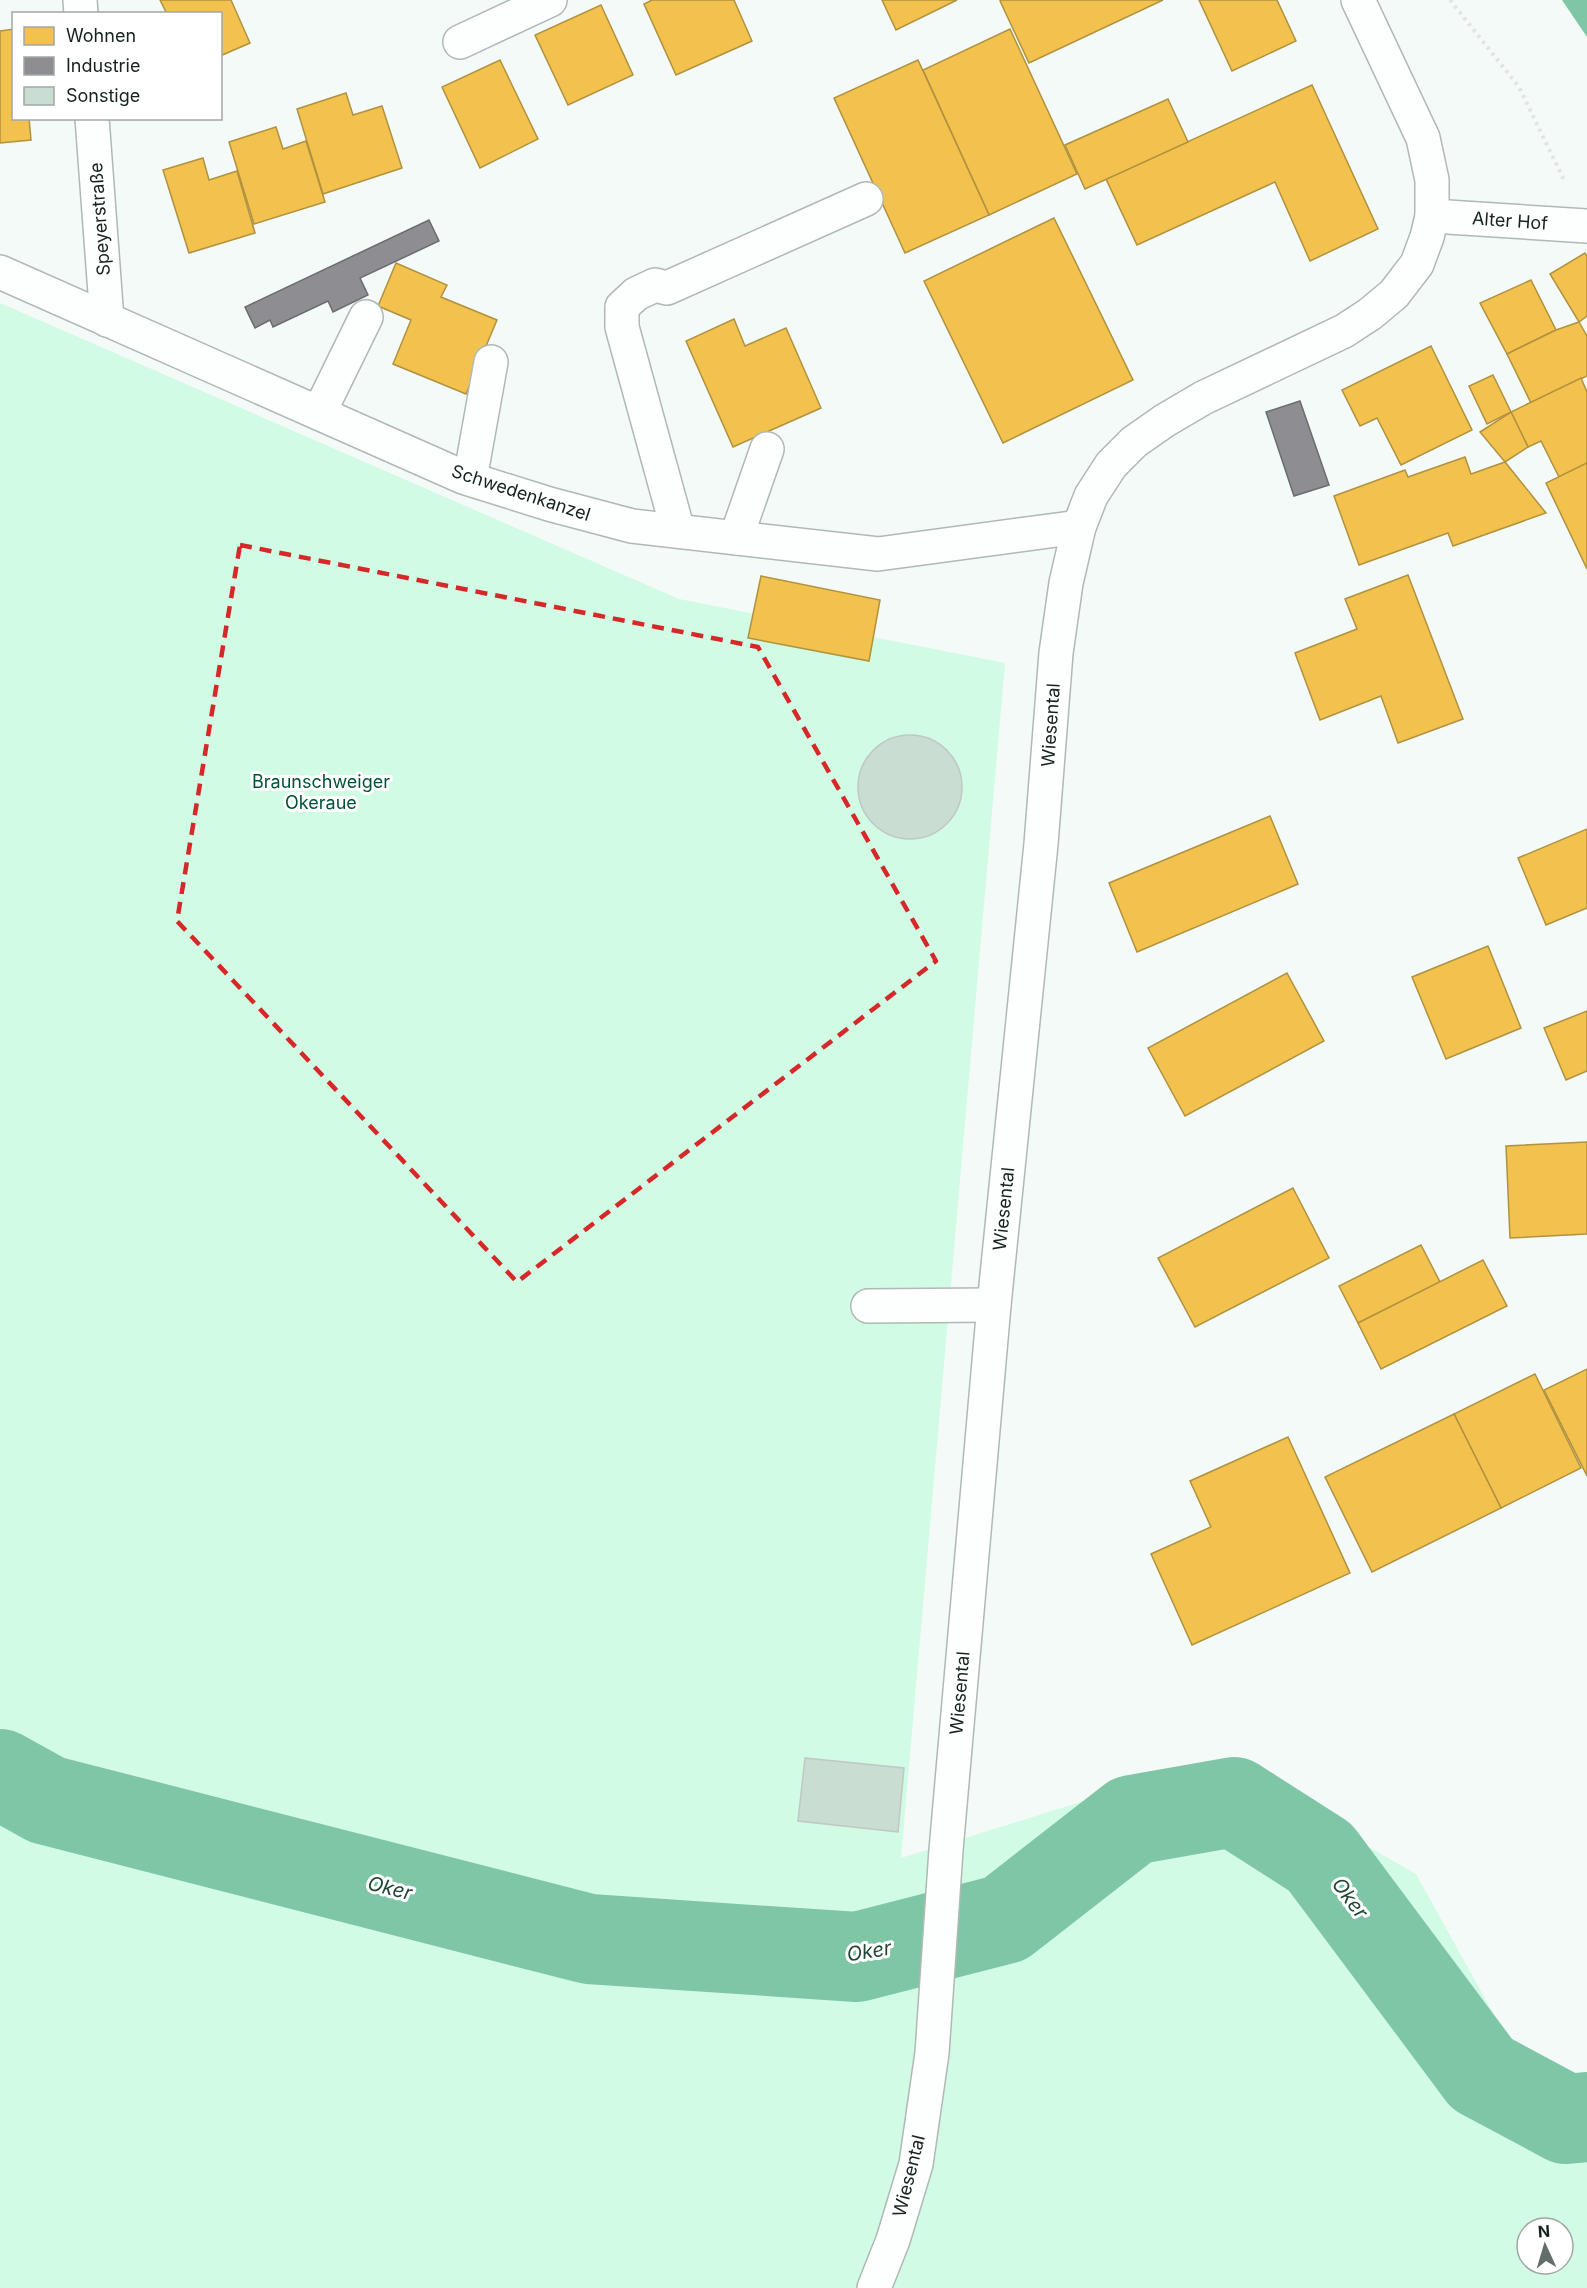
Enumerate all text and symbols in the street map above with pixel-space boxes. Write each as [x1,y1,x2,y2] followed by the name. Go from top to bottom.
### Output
[12,12,222,120] legend
[66,25,136,46] text: Wohnen
[66,55,140,76] text: Industrie
[66,85,140,106] text: Sonstige
[85,162,114,276] street label: Speyerstraße
[1471,207,1549,234] street label: Alter Hof
[449,460,593,525] street label: Schwedenkanzel
[1037,682,1064,767] street label: Wiesental
[252,771,390,813] park label: Braunschweiger Okeraue
[989,1166,1018,1252] street label: Wiesental
[945,1650,974,1736] street label: Wiesental
[365,1871,415,1905] water label: Oker
[1327,1873,1373,1924] water label: Oker
[845,1936,893,1966] water label: Oker
[888,2133,929,2219] street label: Wiesental
[1515,2216,1575,2276] north arrow
[1537,2221,1551,2241] text: N

